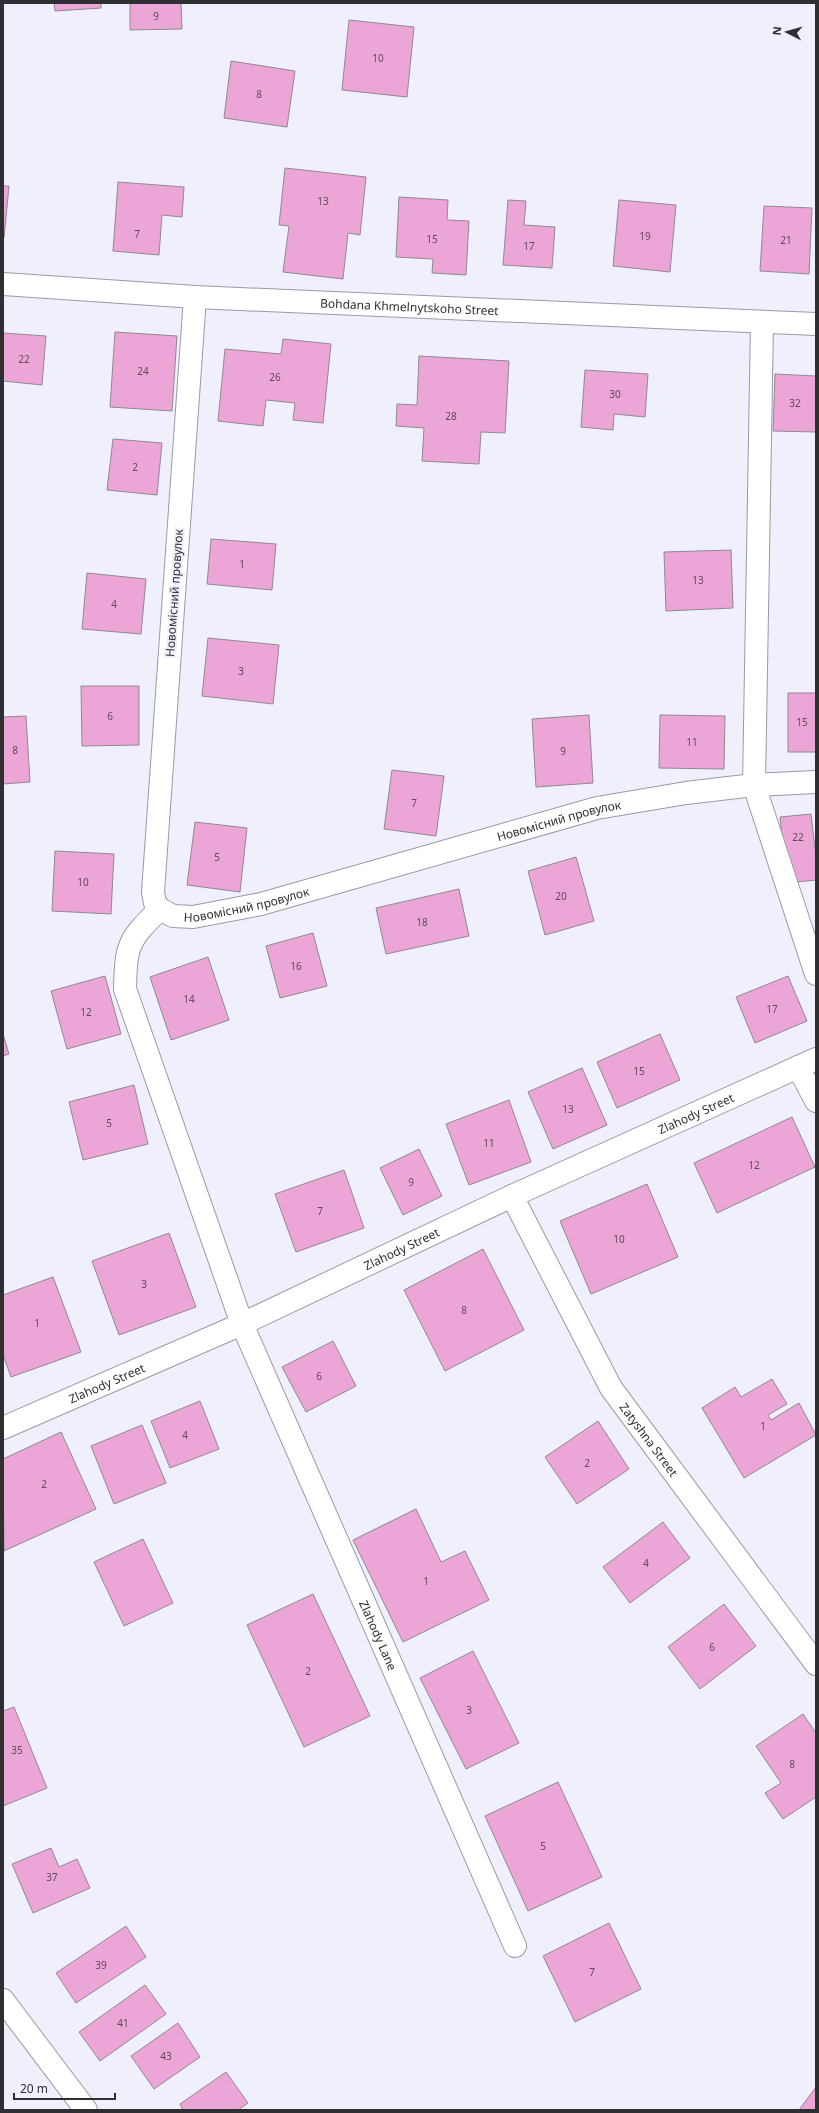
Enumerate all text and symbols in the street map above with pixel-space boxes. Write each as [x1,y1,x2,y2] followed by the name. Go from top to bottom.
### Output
[153,9,159,23] house number: 9
[767,12,807,52] north arrow
[769,26,784,36] text: N
[372,51,384,65] house number: 10
[256,87,262,101] house number: 8
[317,194,329,208] house number: 13
[134,227,140,241] house number: 7
[639,229,651,243] house number: 19
[426,232,438,246] house number: 15
[780,233,792,247] house number: 21
[523,239,535,253] house number: 17
[320,294,500,319] street label: Bohdana Khmelnytskoho Street
[18,352,30,366] house number: 22
[137,364,149,378] house number: 24
[269,370,281,384] house number: 26
[609,387,621,401] house number: 30
[789,396,801,410] house number: 32
[445,409,457,423] house number: 28
[132,460,138,474] house number: 2
[161,528,187,657] street label: Новомісний провулок
[239,557,245,571] house number: 1
[692,573,704,587] house number: 13
[111,597,117,611] house number: 4
[238,664,244,678] house number: 3
[107,709,113,723] house number: 6
[796,715,808,729] house number: 15
[686,735,698,749] house number: 11
[12,743,18,757] house number: 8
[560,744,566,758] house number: 9
[411,796,417,810] house number: 7
[495,796,623,845] street label: Новомісний провулок
[792,830,804,844] house number: 22
[214,850,220,864] house number: 5
[77,875,89,889] house number: 10
[183,882,312,925] street label: Новомісний провулок
[555,889,567,903] house number: 20
[416,915,428,929] house number: 18
[290,959,302,973] house number: 16
[183,992,195,1006] house number: 14
[766,1002,778,1016] house number: 17
[80,1005,92,1019] house number: 12
[633,1064,645,1078] house number: 15
[655,1088,737,1138] street label: Zlahody Street
[562,1102,574,1116] house number: 13
[106,1116,112,1130] house number: 5
[483,1136,495,1150] house number: 11
[748,1158,760,1172] house number: 12
[408,1175,414,1189] house number: 9
[317,1204,323,1218] house number: 7
[361,1223,442,1274] street label: Zlahody Street
[613,1232,625,1246] house number: 10
[141,1277,147,1291] house number: 3
[461,1303,467,1317] house number: 8
[34,1316,40,1330] house number: 1
[66,1359,148,1407] street label: Zlahody Street
[316,1369,322,1383] house number: 6
[616,1399,683,1480] street label: Zatyshna Street
[760,1419,766,1433] house number: 1
[182,1428,188,1442] house number: 4
[584,1456,590,1470] house number: 2
[41,1477,47,1491] house number: 2
[643,1556,649,1570] house number: 4
[423,1574,429,1588] house number: 1
[356,1597,402,1673] street label: Zlahody Lane
[709,1640,715,1654] house number: 6
[305,1664,311,1678] house number: 2
[466,1703,472,1717] house number: 3
[11,1743,23,1757] house number: 35
[789,1757,795,1771] house number: 8
[540,1839,546,1853] house number: 5
[46,1870,58,1884] house number: 37
[95,1958,107,1972] house number: 39
[589,1965,595,1979] house number: 7
[117,2016,129,2030] house number: 41
[160,2049,172,2063] house number: 43
[14,2075,115,2101] scale bar
[20,2080,48,2097] text: 20 m

